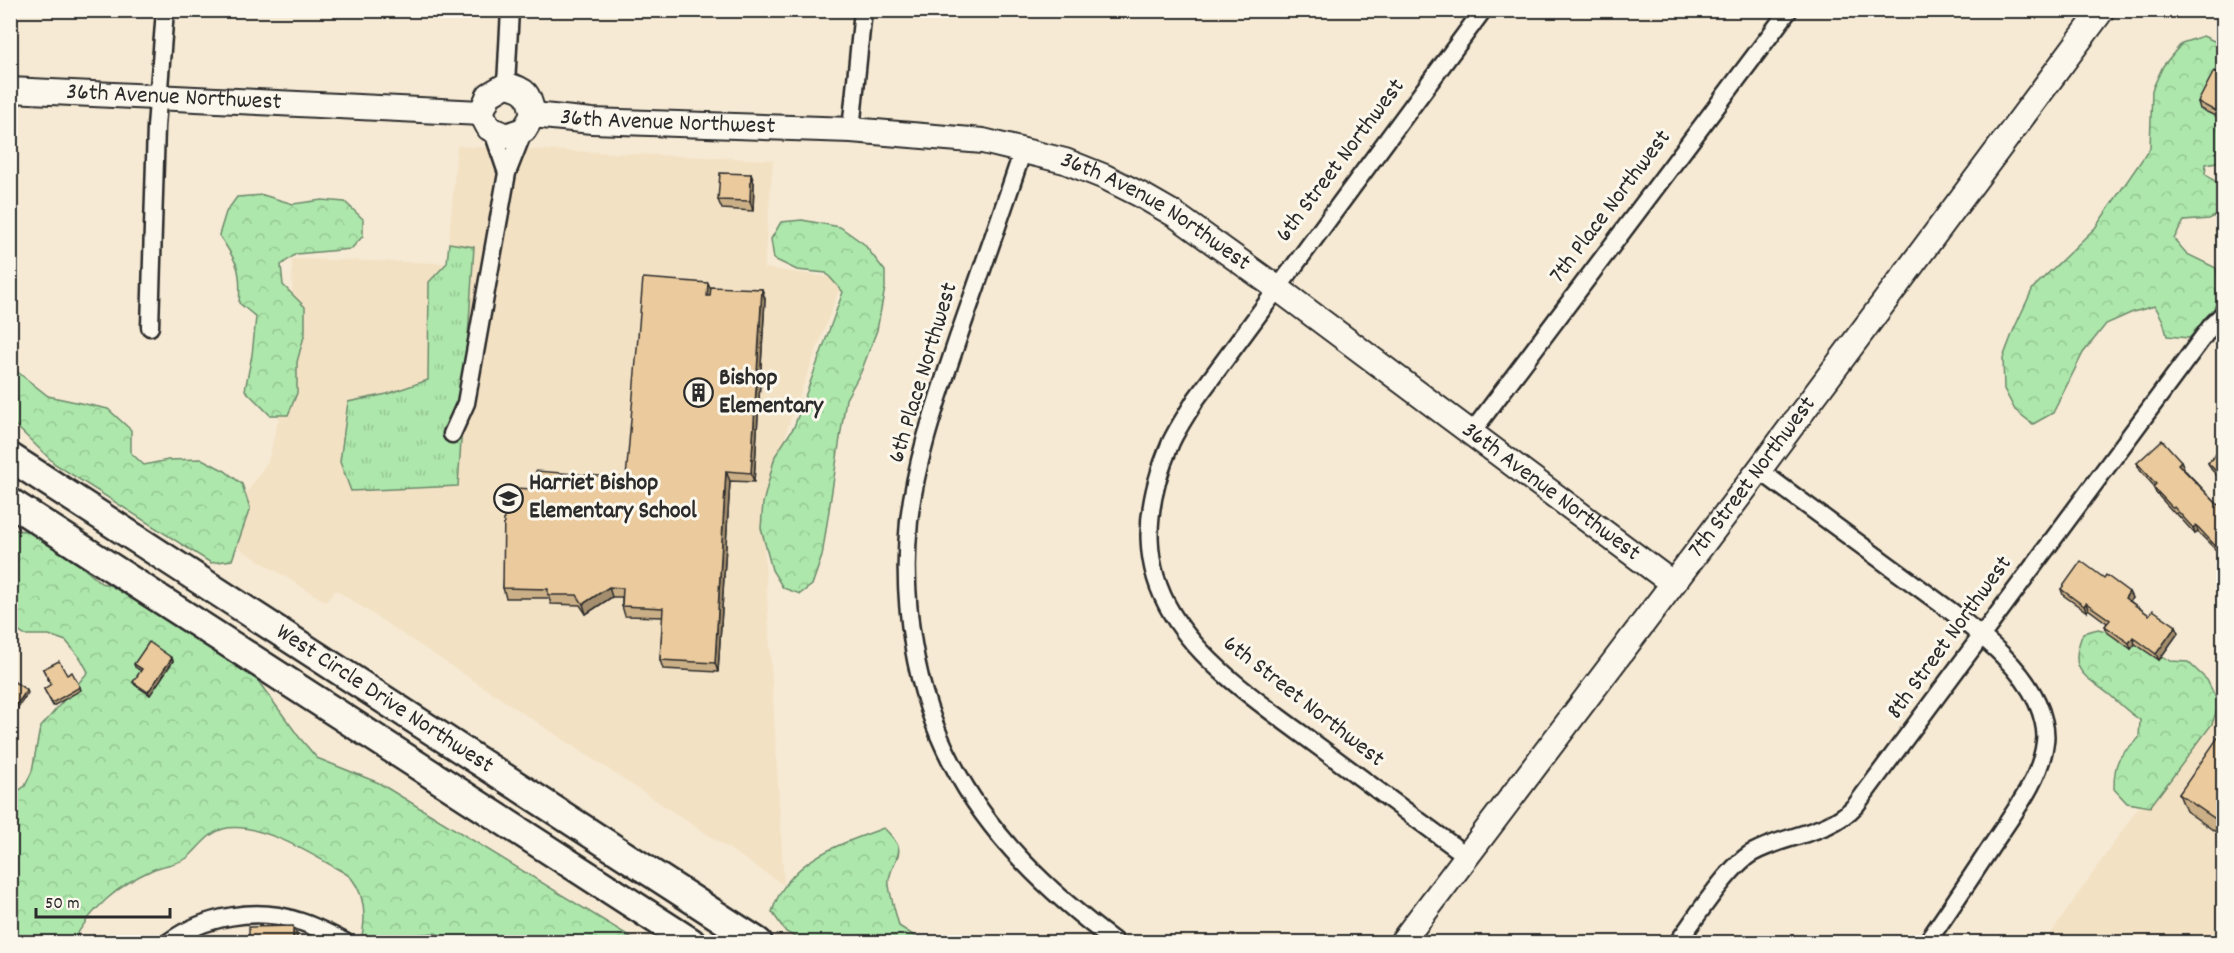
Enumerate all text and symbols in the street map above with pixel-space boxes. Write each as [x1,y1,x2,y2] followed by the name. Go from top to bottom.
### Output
[1268,72,1414,250] street label: 6th Street Northwest
[65,76,282,120] street label: 36th Avenue Northwest
[558,101,776,144] street label: 36th Avenue Northwest
[1542,123,1680,291] street label: 7th Place Northwest
[1055,144,1257,280] street label: 36th Avenue Northwest
[880,279,968,467] street label: 6th Place Northwest
[719,362,824,424] place label: Bishop Elementary
[682,377,714,409] building icon: Bishop Elementary
[1681,390,1825,566] street label: 7th Street Northwest
[1454,414,1647,570] street label: 36th Avenue Northwest
[529,467,697,529] place label: Harriet Bishop Elementary School
[492,482,524,514] school or university icon: Harriet Bishop Elementary School
[1879,549,2021,727] street label: 8th Street Northwest
[269,616,500,783] street label: West Circle Drive Northwest
[1215,628,1391,776] street label: 6th Street Northwest
[36,881,170,919] scale bar
[45,892,80,917] text: 50 m

